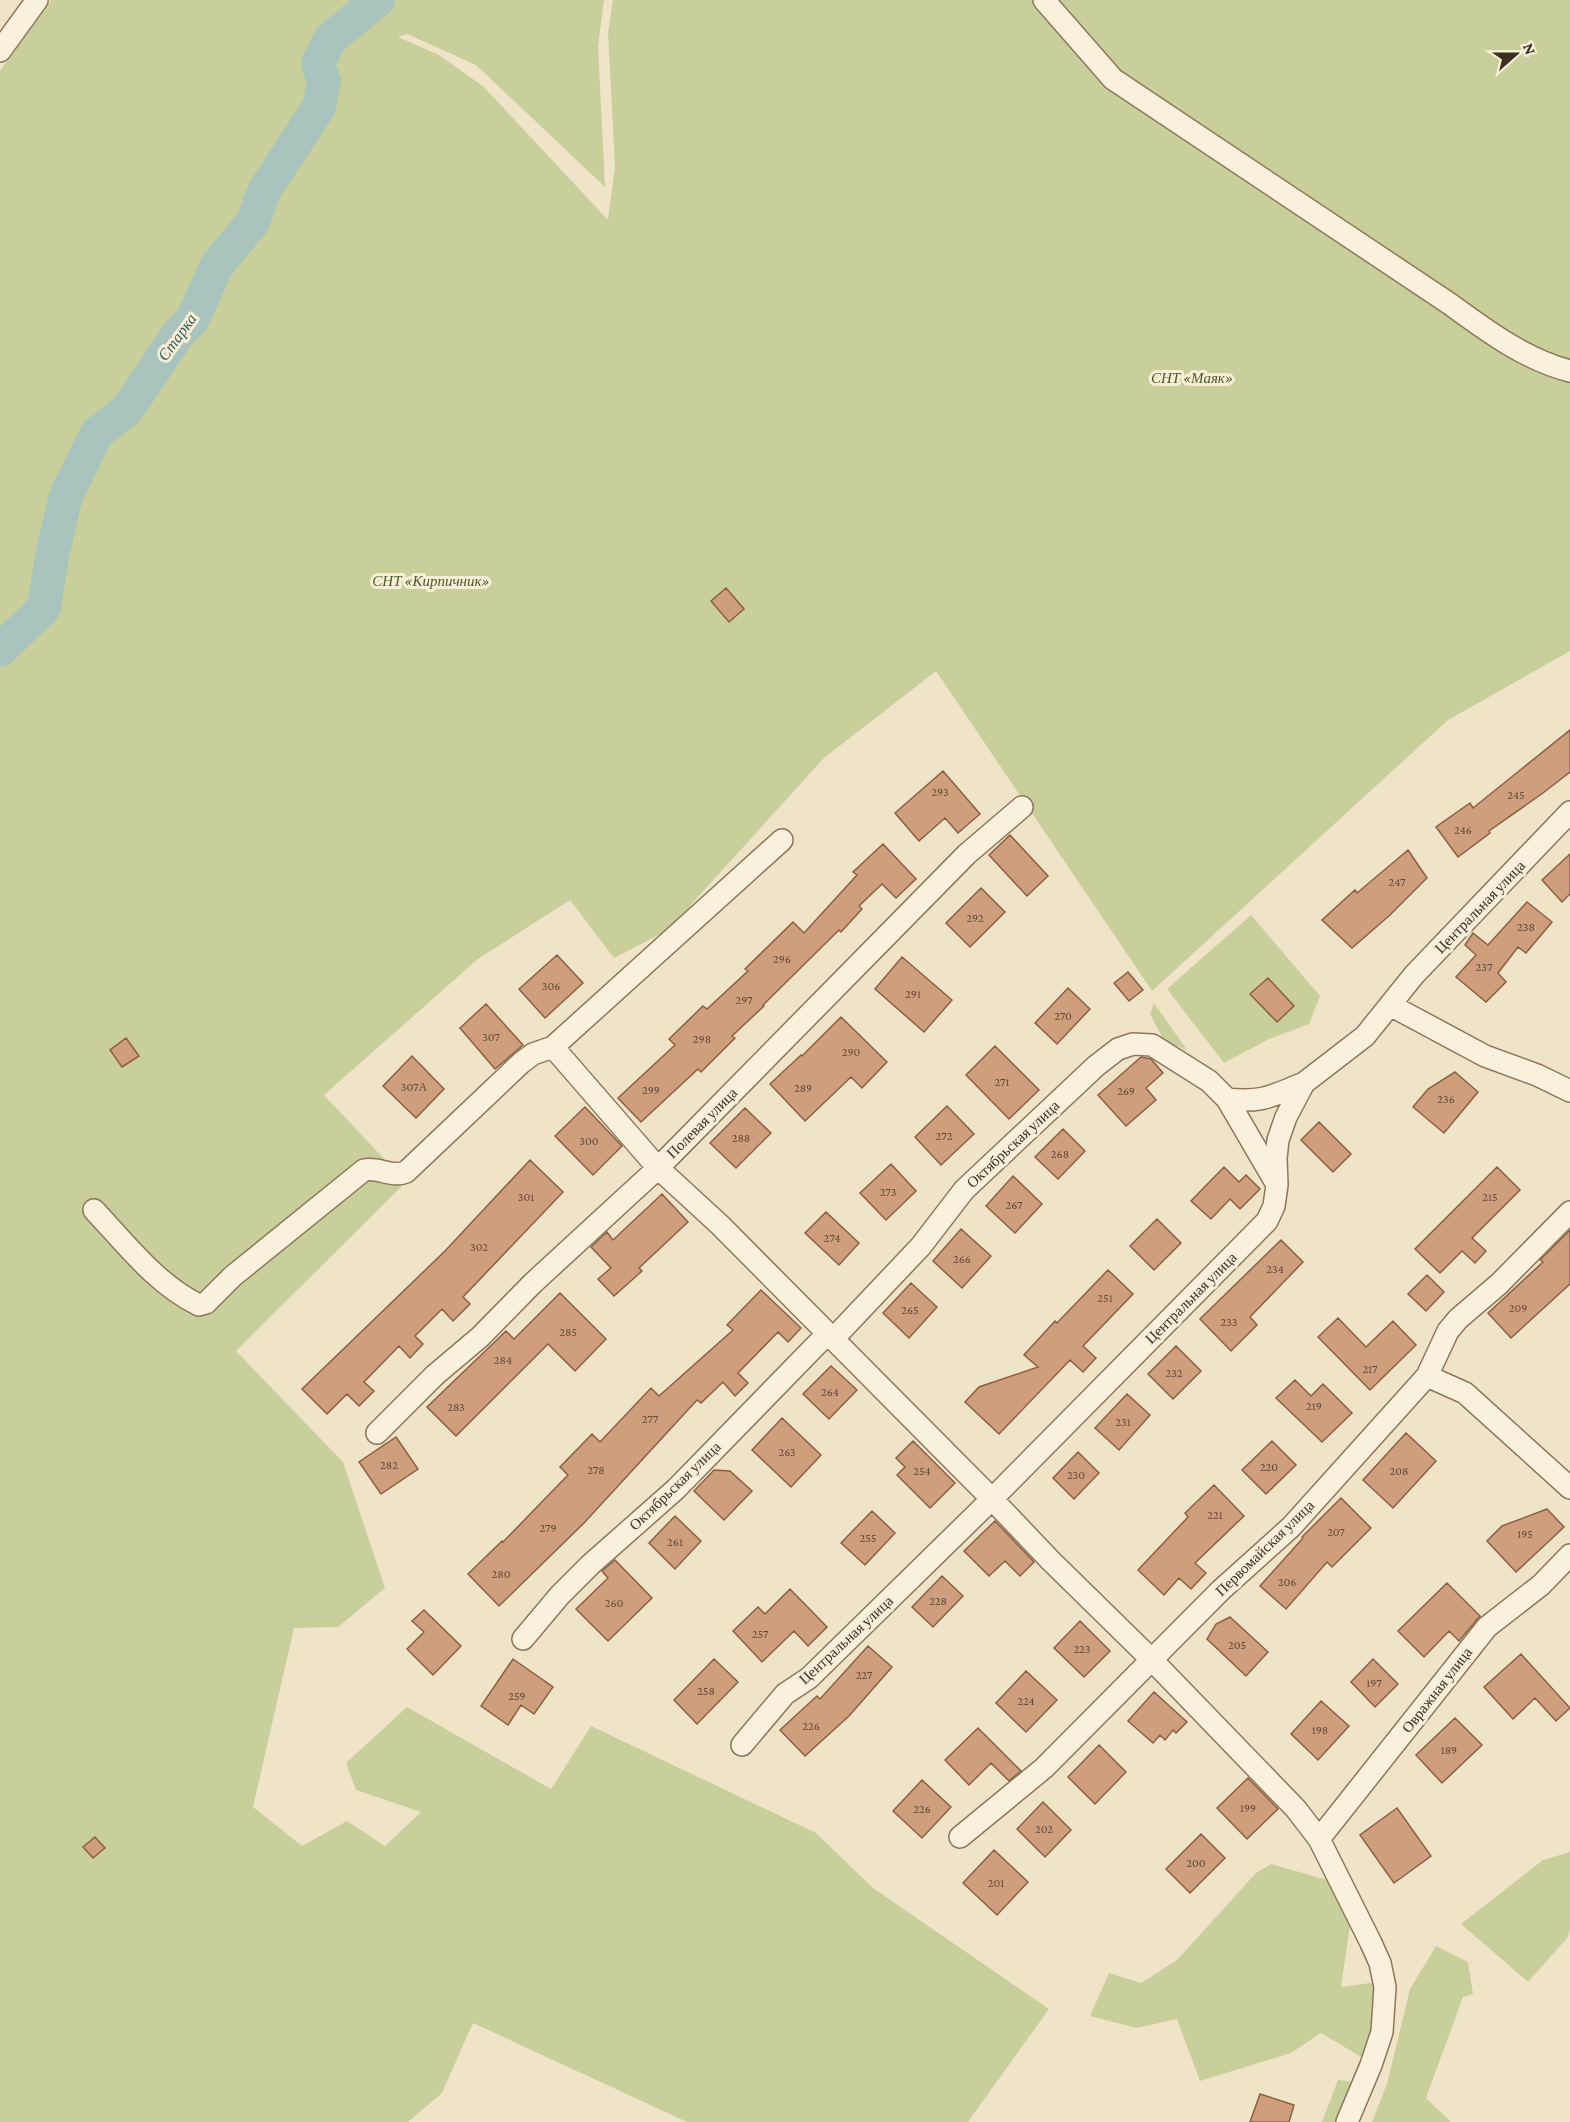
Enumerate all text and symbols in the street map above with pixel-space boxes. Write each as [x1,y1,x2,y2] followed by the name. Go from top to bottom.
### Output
[1486,24,1546,84] north arrow
[1520,41,1539,57] text: N
[154,310,200,364] water label: Старка
[1151,370,1233,386] park label: СНТ «Маяк»
[372,573,490,589] park label: СНТ «Кирпичник»
[931,785,949,799] house number: 293
[1507,788,1525,802] house number: 245
[1454,823,1472,837] house number: 246
[1432,857,1528,957] street label: Центральная улица
[1388,875,1406,889] house number: 247
[966,911,984,925] house number: 292
[1517,920,1535,934] house number: 238
[773,952,791,966] house number: 296
[1476,960,1493,974] house number: 237
[542,979,560,993] house number: 306
[905,987,921,1001] house number: 291
[735,993,753,1007] house number: 297
[1054,1009,1072,1023] house number: 270
[482,1030,500,1044] house number: 307
[693,1032,711,1046] house number: 298
[842,1045,861,1059] house number: 290
[994,1075,1010,1089] house number: 271
[401,1080,428,1094] house number: 307А
[794,1081,812,1095] house number: 289
[642,1083,660,1097] house number: 299
[664,1084,741,1161] street label: Полевая улица
[1117,1084,1135,1098] house number: 269
[1437,1092,1455,1106] house number: 236
[964,1097,1063,1191] street label: Октябрьская улица
[936,1129,953,1143] house number: 272
[732,1131,750,1145] house number: 288
[579,1134,599,1148] house number: 300
[1051,1147,1069,1161] house number: 268
[880,1185,897,1199] house number: 273
[518,1190,534,1204] house number: 301
[1482,1190,1498,1204] house number: 215
[1006,1198,1023,1212] house number: 267
[824,1231,840,1245] house number: 274
[470,1240,488,1254] house number: 302
[1142,1249,1240,1347] street label: Центральная улица
[953,1252,971,1266] house number: 266
[1266,1262,1284,1276] house number: 234
[1097,1291,1113,1305] house number: 251
[1509,1301,1527,1315] house number: 209
[901,1303,919,1317] house number: 265
[1220,1315,1238,1329] house number: 233
[559,1325,577,1339] house number: 285
[494,1353,512,1367] house number: 284
[1362,1362,1378,1376] house number: 217
[1165,1366,1183,1380] house number: 232
[821,1385,839,1399] house number: 264
[1306,1399,1322,1413] house number: 219
[447,1400,465,1414] house number: 283
[642,1412,659,1426] house number: 277
[1115,1415,1131,1429] house number: 231
[626,1438,724,1534] street label: Октябрьская улица
[778,1445,796,1459] house number: 263
[380,1458,398,1472] house number: 282
[1260,1460,1278,1474] house number: 220
[587,1463,605,1477] house number: 278
[913,1464,931,1478] house number: 254
[1390,1464,1408,1478] house number: 208
[1067,1468,1085,1482] house number: 230
[1213,1497,1318,1599] street label: Первомайская улица
[1207,1508,1223,1522] house number: 221
[539,1521,557,1535] house number: 279
[1327,1525,1345,1539] house number: 207
[1517,1527,1533,1541] house number: 195
[860,1531,876,1545] house number: 255
[667,1535,683,1549] house number: 261
[492,1567,511,1581] house number: 280
[1278,1575,1296,1589] house number: 206
[796,1592,896,1688] street label: Центральная улица
[929,1594,947,1608] house number: 228
[605,1596,624,1610] house number: 260
[752,1627,769,1641] house number: 257
[1228,1638,1246,1652] house number: 205
[1073,1642,1091,1656] house number: 223
[1399,1644,1475,1736] street label: Овражная улица
[856,1668,873,1682] house number: 227
[1366,1676,1382,1690] house number: 197
[697,1684,715,1698] house number: 258
[508,1689,526,1703] house number: 259
[1017,1694,1035,1708] house number: 224
[802,1719,820,1733] house number: 226
[1312,1723,1328,1737] house number: 198
[1441,1743,1457,1757] house number: 189
[1240,1801,1256,1815] house number: 199
[913,1802,931,1816] house number: 226
[1035,1822,1053,1836] house number: 202
[1186,1856,1206,1870] house number: 200
[988,1876,1004,1890] house number: 201

